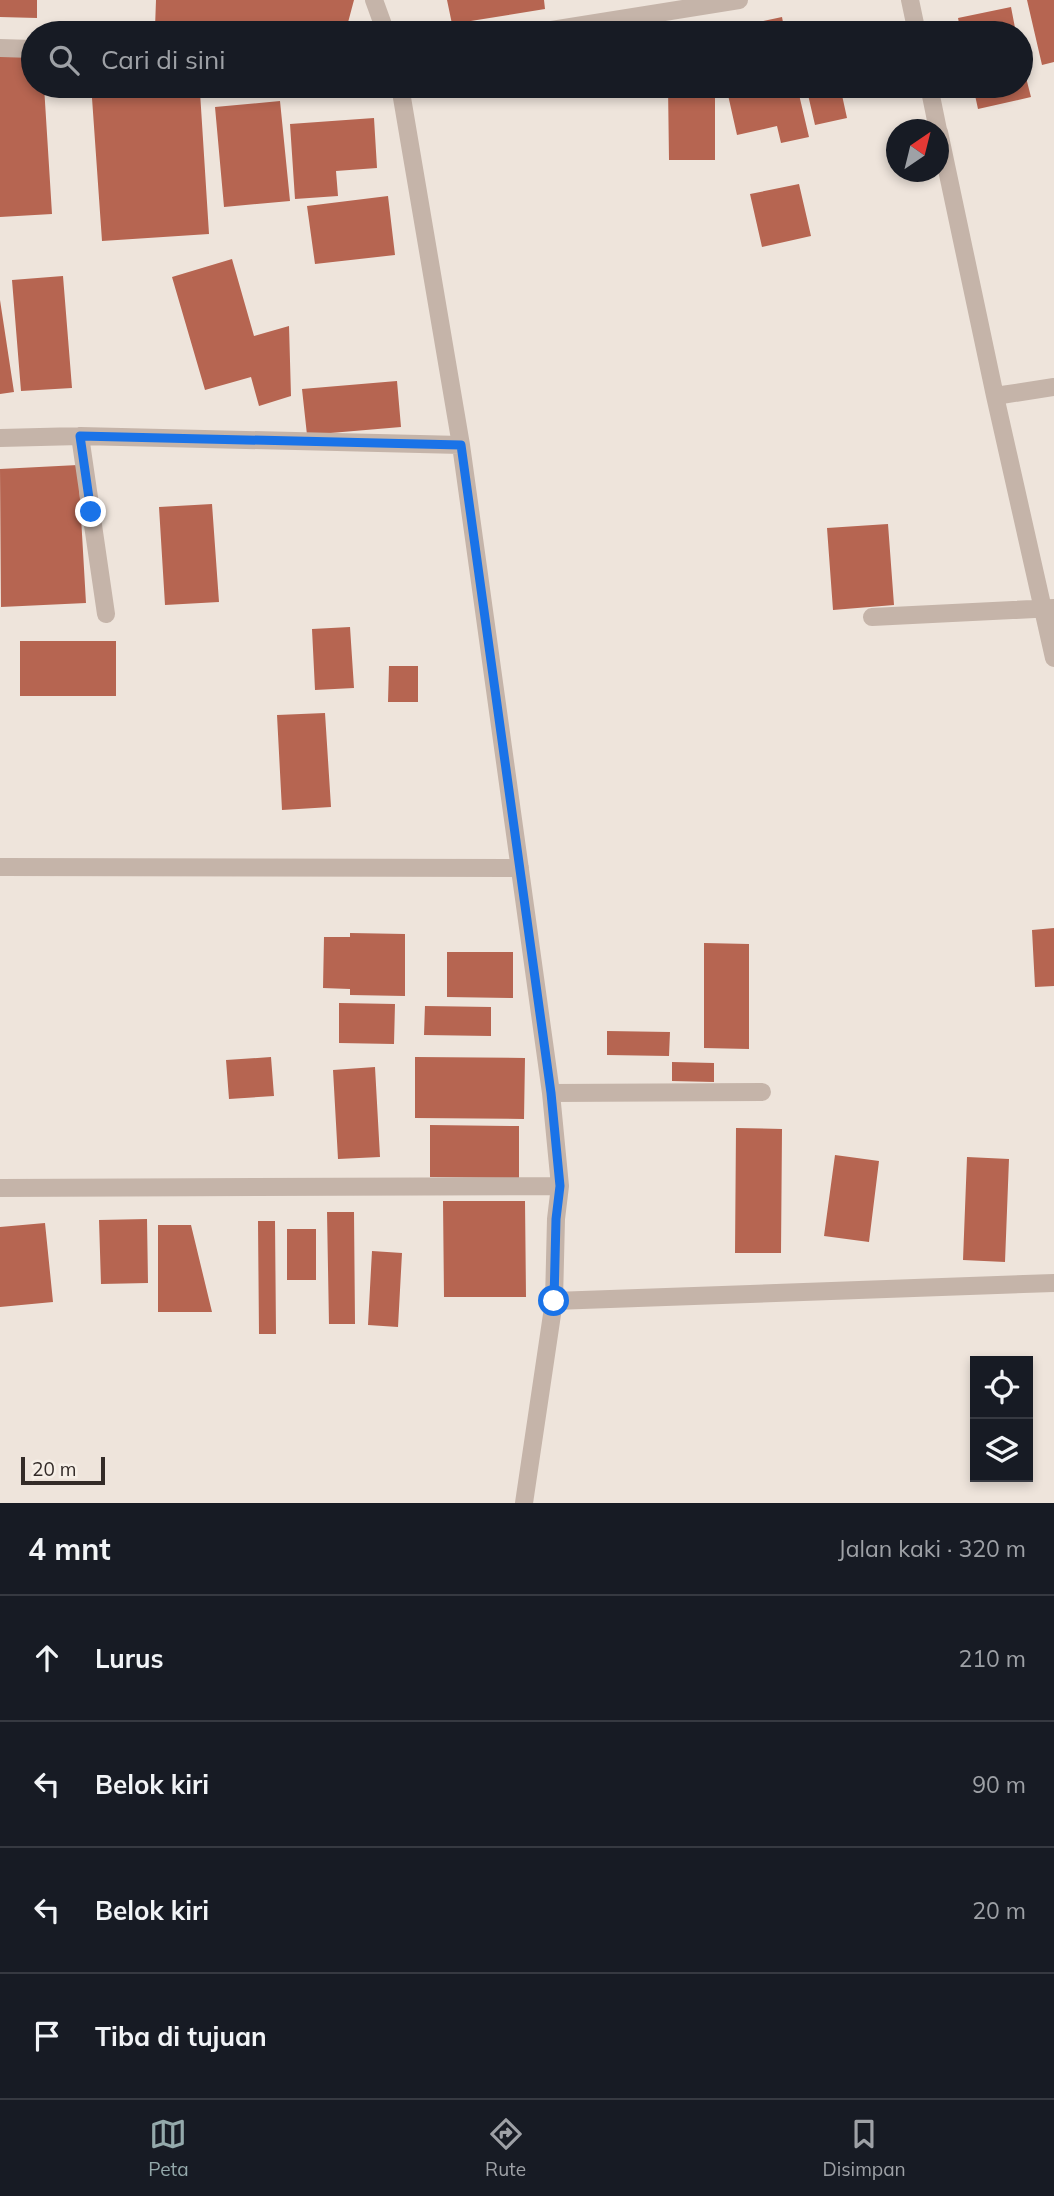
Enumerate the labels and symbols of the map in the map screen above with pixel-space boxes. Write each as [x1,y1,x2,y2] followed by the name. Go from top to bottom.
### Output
[886,119,949,182] north arrow
[75,496,106,527] route end
[538,1285,569,1316] route start
[21,1454,105,1486] scale bar

